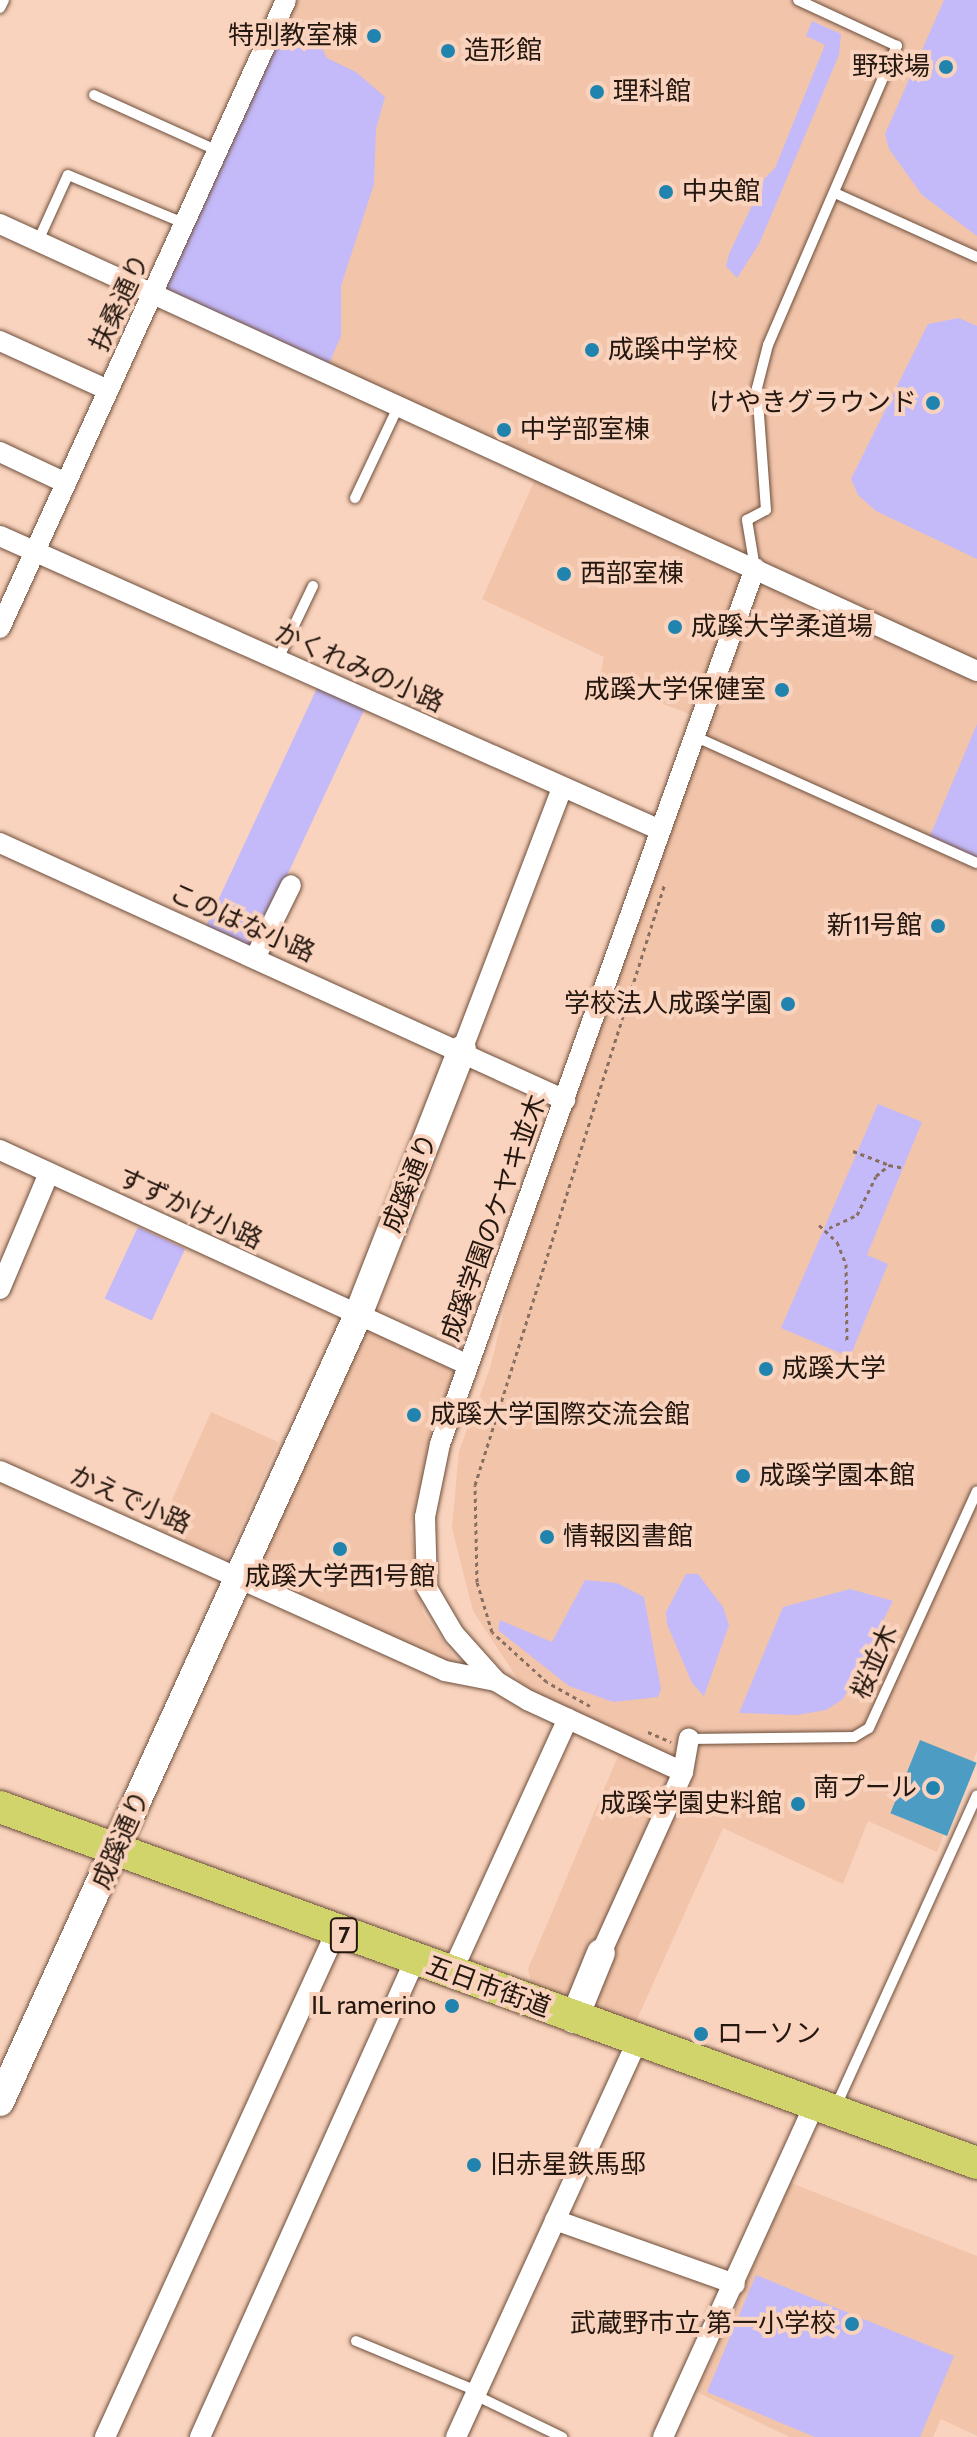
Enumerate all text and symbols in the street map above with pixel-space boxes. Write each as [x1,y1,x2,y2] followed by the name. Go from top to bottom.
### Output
[228,20,358,52] place label: 特別教室棟
[365,27,383,45] marker: 特別教室棟
[464,35,542,67] place label: 造形館
[439,42,457,60] marker: 造形館
[852,51,930,83] place label: 野球場
[937,58,955,76] marker: 野球場
[613,76,691,108] place label: 理科館
[588,83,606,101] marker: 理科館
[682,176,760,208] place label: 中央館
[657,183,675,201] marker: 中央館
[84,249,156,357] street label: 扶桑通り
[608,334,738,366] place label: 成蹊中学校
[583,341,601,359] marker: 成蹊中学校
[709,387,917,419] place label: けやきグラウンド
[924,394,942,412] marker: けやきグラウンド
[520,414,650,446] place label: 中学部室棟
[495,421,513,439] marker: 中学部室棟
[580,558,684,590] place label: 西部室棟
[555,565,573,583] marker: 西部室棟
[691,611,873,643] place label: 成蹊大学柔道場
[270,617,448,719] street label: かくれみの小路
[666,618,684,636] marker: 成蹊大学柔道場
[584,674,766,706] place label: 成蹊大学保健室
[773,681,791,699] marker: 成蹊大学保健室
[164,877,320,969] street label: このはな小路
[827,910,922,942] place label: 新11号館
[929,917,947,935] marker: 新11号館
[564,988,772,1020] place label: 学校法人成蹊学園
[779,995,797,1013] marker: 学校法人成蹊学園
[435,1091,553,1345] street label: 成蹊学園のケヤキ並木
[376,1129,444,1237] street label: 成蹊通り
[113,1162,267,1256] street label: すずかけ小路
[782,1353,886,1385] place label: 成蹊大学
[757,1360,775,1378] marker: 成蹊大学
[430,1399,690,1431] place label: 成蹊大学国際交流会館
[405,1406,423,1424] marker: 成蹊大学国際交流会館
[64,1459,196,1541] street label: かえで小路
[759,1460,915,1492] place label: 成蹊学園本館
[734,1467,752,1485] marker: 成蹊学園本館
[563,1521,693,1553] place label: 情報図書館
[538,1528,556,1546] marker: 情報図書館
[331,1540,349,1558] marker: 成蹊大学西1号館
[245,1561,435,1593] place label: 成蹊大学西1号館
[845,1620,905,1704] street label: 桜並木
[813,1772,917,1804] place label: 南プール
[924,1779,942,1797] marker: 南プール
[86,1786,156,1894] street label: 成蹊通り
[600,1788,782,1820] place label: 成蹊学園史料館
[789,1795,807,1813] marker: 成蹊学園史料館
[328,1915,360,1955] road number: 7
[422,1950,554,2024] street label: 五日市街道
[311,1990,436,2022] place label: IL ramerino
[443,1997,461,2015] marker: IL ramerino
[717,2018,821,2050] place label: ローソン
[692,2025,710,2043] marker: ローソン
[490,2149,646,2181] place label: 旧赤星鉄馬邸
[465,2156,483,2174] marker: 旧赤星鉄馬邸
[570,2308,836,2340] place label: 武蔵野市立 第一小学校
[843,2315,861,2333] marker: 武蔵野市立 第一小学校

